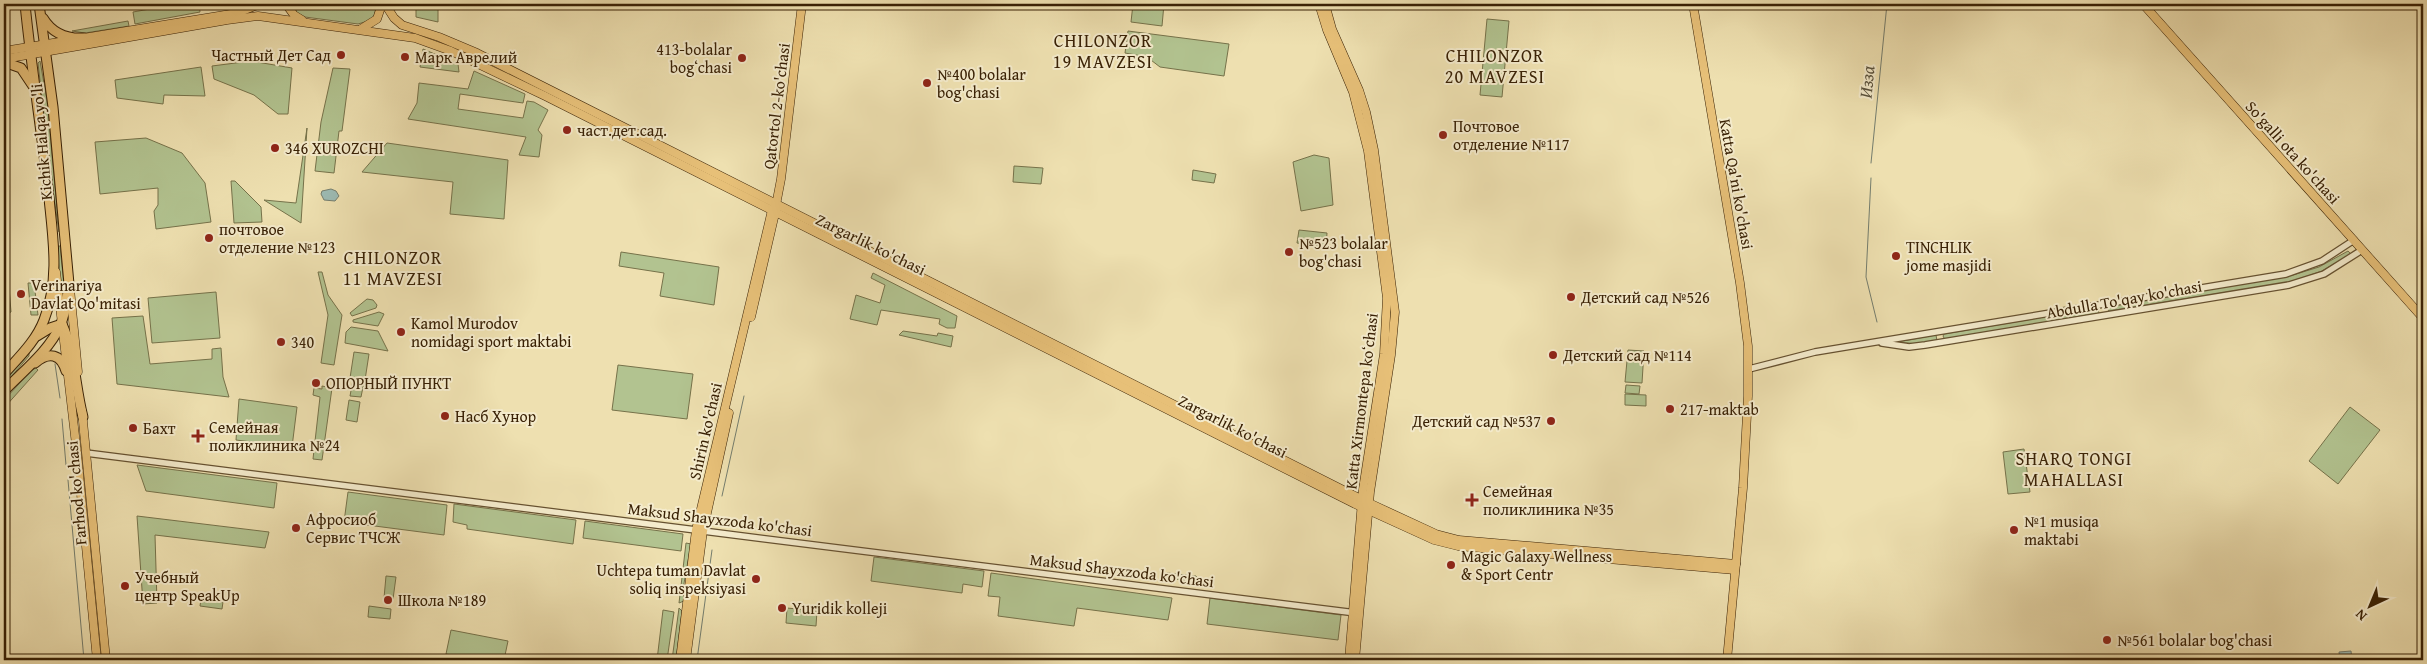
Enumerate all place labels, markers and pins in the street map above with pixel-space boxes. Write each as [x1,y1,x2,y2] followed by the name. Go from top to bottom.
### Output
[656,37,733,79] place label: 413-bolalar bogʻchasi
[211,43,331,67] place label: Частный Дет Сад
[415,45,518,69] place label: Марк Аврелий
[335,49,347,61] marker: Частный Дет Сад
[399,51,411,63] marker: Марк Аврелий
[736,52,748,64] marker: 413-bolalar bogʻchasi
[937,62,1026,104] place label: №400 bolalar bog'chasi
[921,77,933,89] marker: №400 bolalar bog'chasi
[1453,114,1570,156] place label: Почтовое отделение №117
[577,118,667,142] place label: част.дет.сад.
[561,124,573,136] marker: част.дет.сад.
[1437,129,1449,141] marker: Почтовое отделение №117
[285,136,384,160] place label: 346 XUROZCHI
[269,142,281,154] marker: 346 XUROZCHI
[219,217,335,259] place label: почтовое отделение №123
[1299,231,1388,273] place label: №523 bolalar bog'chasi
[203,232,215,244] marker: почтовое отделение №123
[1904,235,1992,277] place label: TINCHLIK jome masjidi
[1283,246,1295,258] marker: №523 bolalar bog'chasi
[1890,250,1902,262] marker: TINCHLIK jome masjidi
[31,273,141,315] place label: Verinariya Davlat Qo'mitasi
[1580,285,1710,309] place label: Детский сад №526
[15,288,27,300] marker: Verinariya Davlat Qo'mitasi
[1565,291,1577,303] marker: Детский сад №526
[411,311,572,353] place label: Kamol Murodov nomidagi sport maktabi
[395,326,407,338] marker: Kamol Murodov nomidagi sport maktabi
[291,330,314,354] place label: 340
[275,336,287,348] marker: 340
[1562,343,1692,367] place label: Детский сад №114
[1547,349,1559,361] marker: Детский сад №114
[326,371,451,395] place label: ОПОРНЫЙ ПУНКТ
[310,377,322,389] marker: ОПОРНЫЙ ПУНКТ
[1680,397,1759,421] place label: 217-maktab
[1664,403,1676,415] marker: 217-maktab
[455,404,537,428] place label: Насб Хунор
[1411,409,1541,433] place label: Детский сад №537
[439,410,451,422] marker: Насб Хунор
[209,415,340,457] place label: Семейная поликлиника №24
[1545,415,1557,427] marker: Детский сад №537
[143,416,176,440] place label: Бахт
[127,422,139,434] marker: Бахт
[191,429,205,443] marker: Семейная поликлиника №24
[1483,479,1614,521] place label: Семейная поликлиника №35
[1465,493,1479,507] marker: Семейная поликлиника №35
[306,507,401,549] place label: Афросиоб Сервис ТЧСЖ
[2024,509,2099,551] place label: №1 musiqa maktabi
[290,522,302,534] marker: Афросиоб Сервис ТЧСЖ
[2008,524,2020,536] marker: №1 musiqa maktabi
[1461,544,1612,586] place label: Magic Galaxy Wellness & Sport Centr
[597,558,747,600] place label: Uchtepa tuman Davlat soliq inspeksiyasi
[1445,559,1457,571] marker: Magic Galaxy Wellness & Sport Centr
[135,565,240,607] place label: Учебный центр SpeakUp
[750,573,762,585] marker: Uchtepa tuman Davlat soliq inspeksiyasi
[119,580,131,592] marker: Учебный центр SpeakUp
[398,588,486,612] place label: Школа №189
[382,594,394,606] marker: Школа №189
[792,596,888,620] place label: Yuridik kolleji
[776,602,788,614] marker: Yuridik kolleji
[2117,628,2273,652] place label: №561 bolalar bog'chasi
[2101,634,2113,646] marker: №561 bolalar bog'chasi

